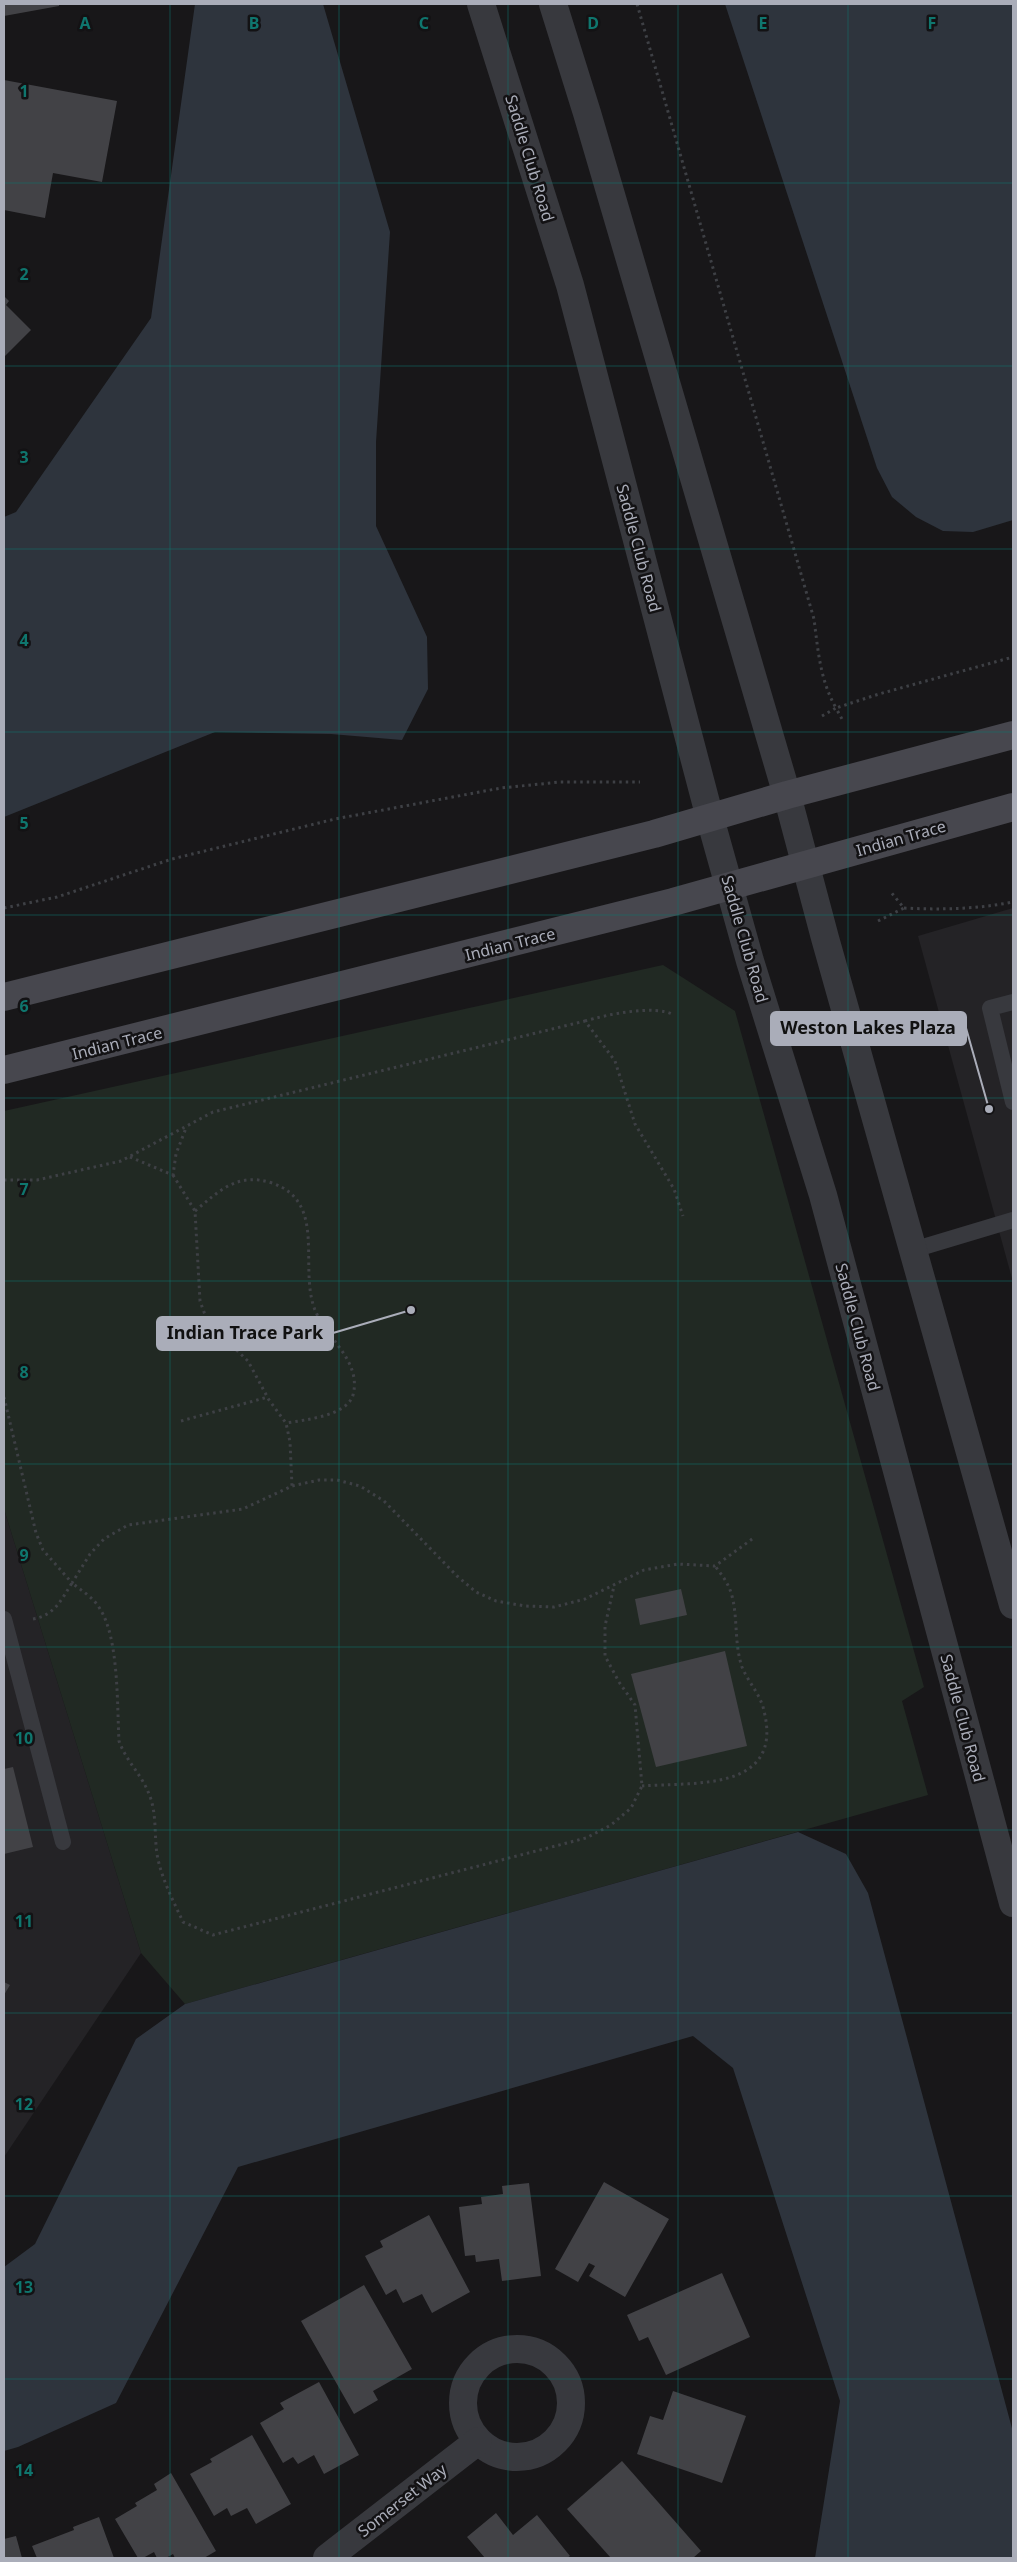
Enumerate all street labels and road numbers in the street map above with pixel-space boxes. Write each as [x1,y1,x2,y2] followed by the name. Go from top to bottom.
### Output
[500,92,560,224] street label: Saddle Club Road
[611,482,667,614] street label: Saddle Club Road
[854,815,948,861] street label: Indian Trace
[716,873,774,1005] street label: Saddle Club Road
[463,922,557,966] street label: Indian Trace
[70,1021,164,1065] street label: Indian Trace
[830,1261,886,1393] street label: Saddle Club Road
[935,1652,991,1784] street label: Saddle Club Road
[353,2458,452,2542] street label: Somerset Way

